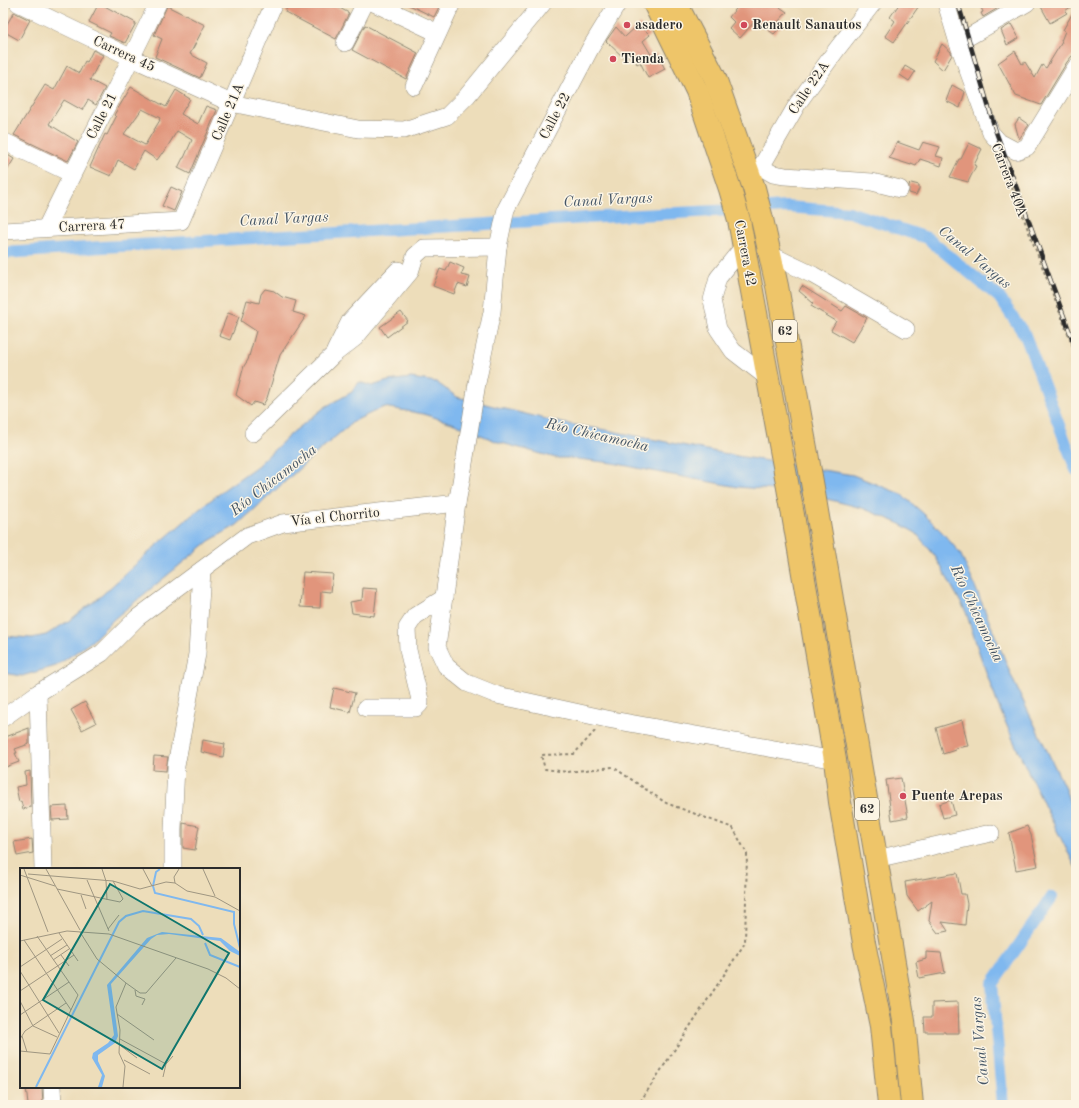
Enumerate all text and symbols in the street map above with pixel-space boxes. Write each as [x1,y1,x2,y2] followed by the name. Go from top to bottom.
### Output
[635,18,683,32] place label: asadero
[752,18,861,32] place label: Renault Sanautos
[622,20,632,30] marker: asadero
[739,20,749,30] marker: Renault Sanautos
[91,33,157,75] street label: Carrera 45
[621,52,664,66] place label: Tienda
[608,54,618,64] marker: Tienda
[786,58,832,117] street label: Calle 22A
[210,81,247,143] street label: Calle 21A
[84,90,120,142] street label: Calle 21
[537,90,573,142] street label: Calle 22
[989,141,1030,219] street label: Carrera 40A
[563,191,653,211] water label: Canal Vargas
[239,210,329,230] water label: Canal Vargas
[58,217,126,235] street label: Carrera 47
[732,219,758,287] street label: Carrera 42
[935,224,1013,292] water label: Canal Vargas
[773,320,797,342] road number: 62
[543,417,650,455] water label: Río Chicamocha
[227,443,320,520] water label: Río Chicamocha
[290,505,381,529] street label: Vía el Chorrito
[947,562,1005,665] water label: Río Chicamocha
[911,789,1003,803] place label: Puente Arepas
[898,791,908,801] marker: Puente Arepas
[855,798,879,820] road number: 62
[20,868,240,1088] inset map
[970,996,992,1086] water label: Canal Vargas

